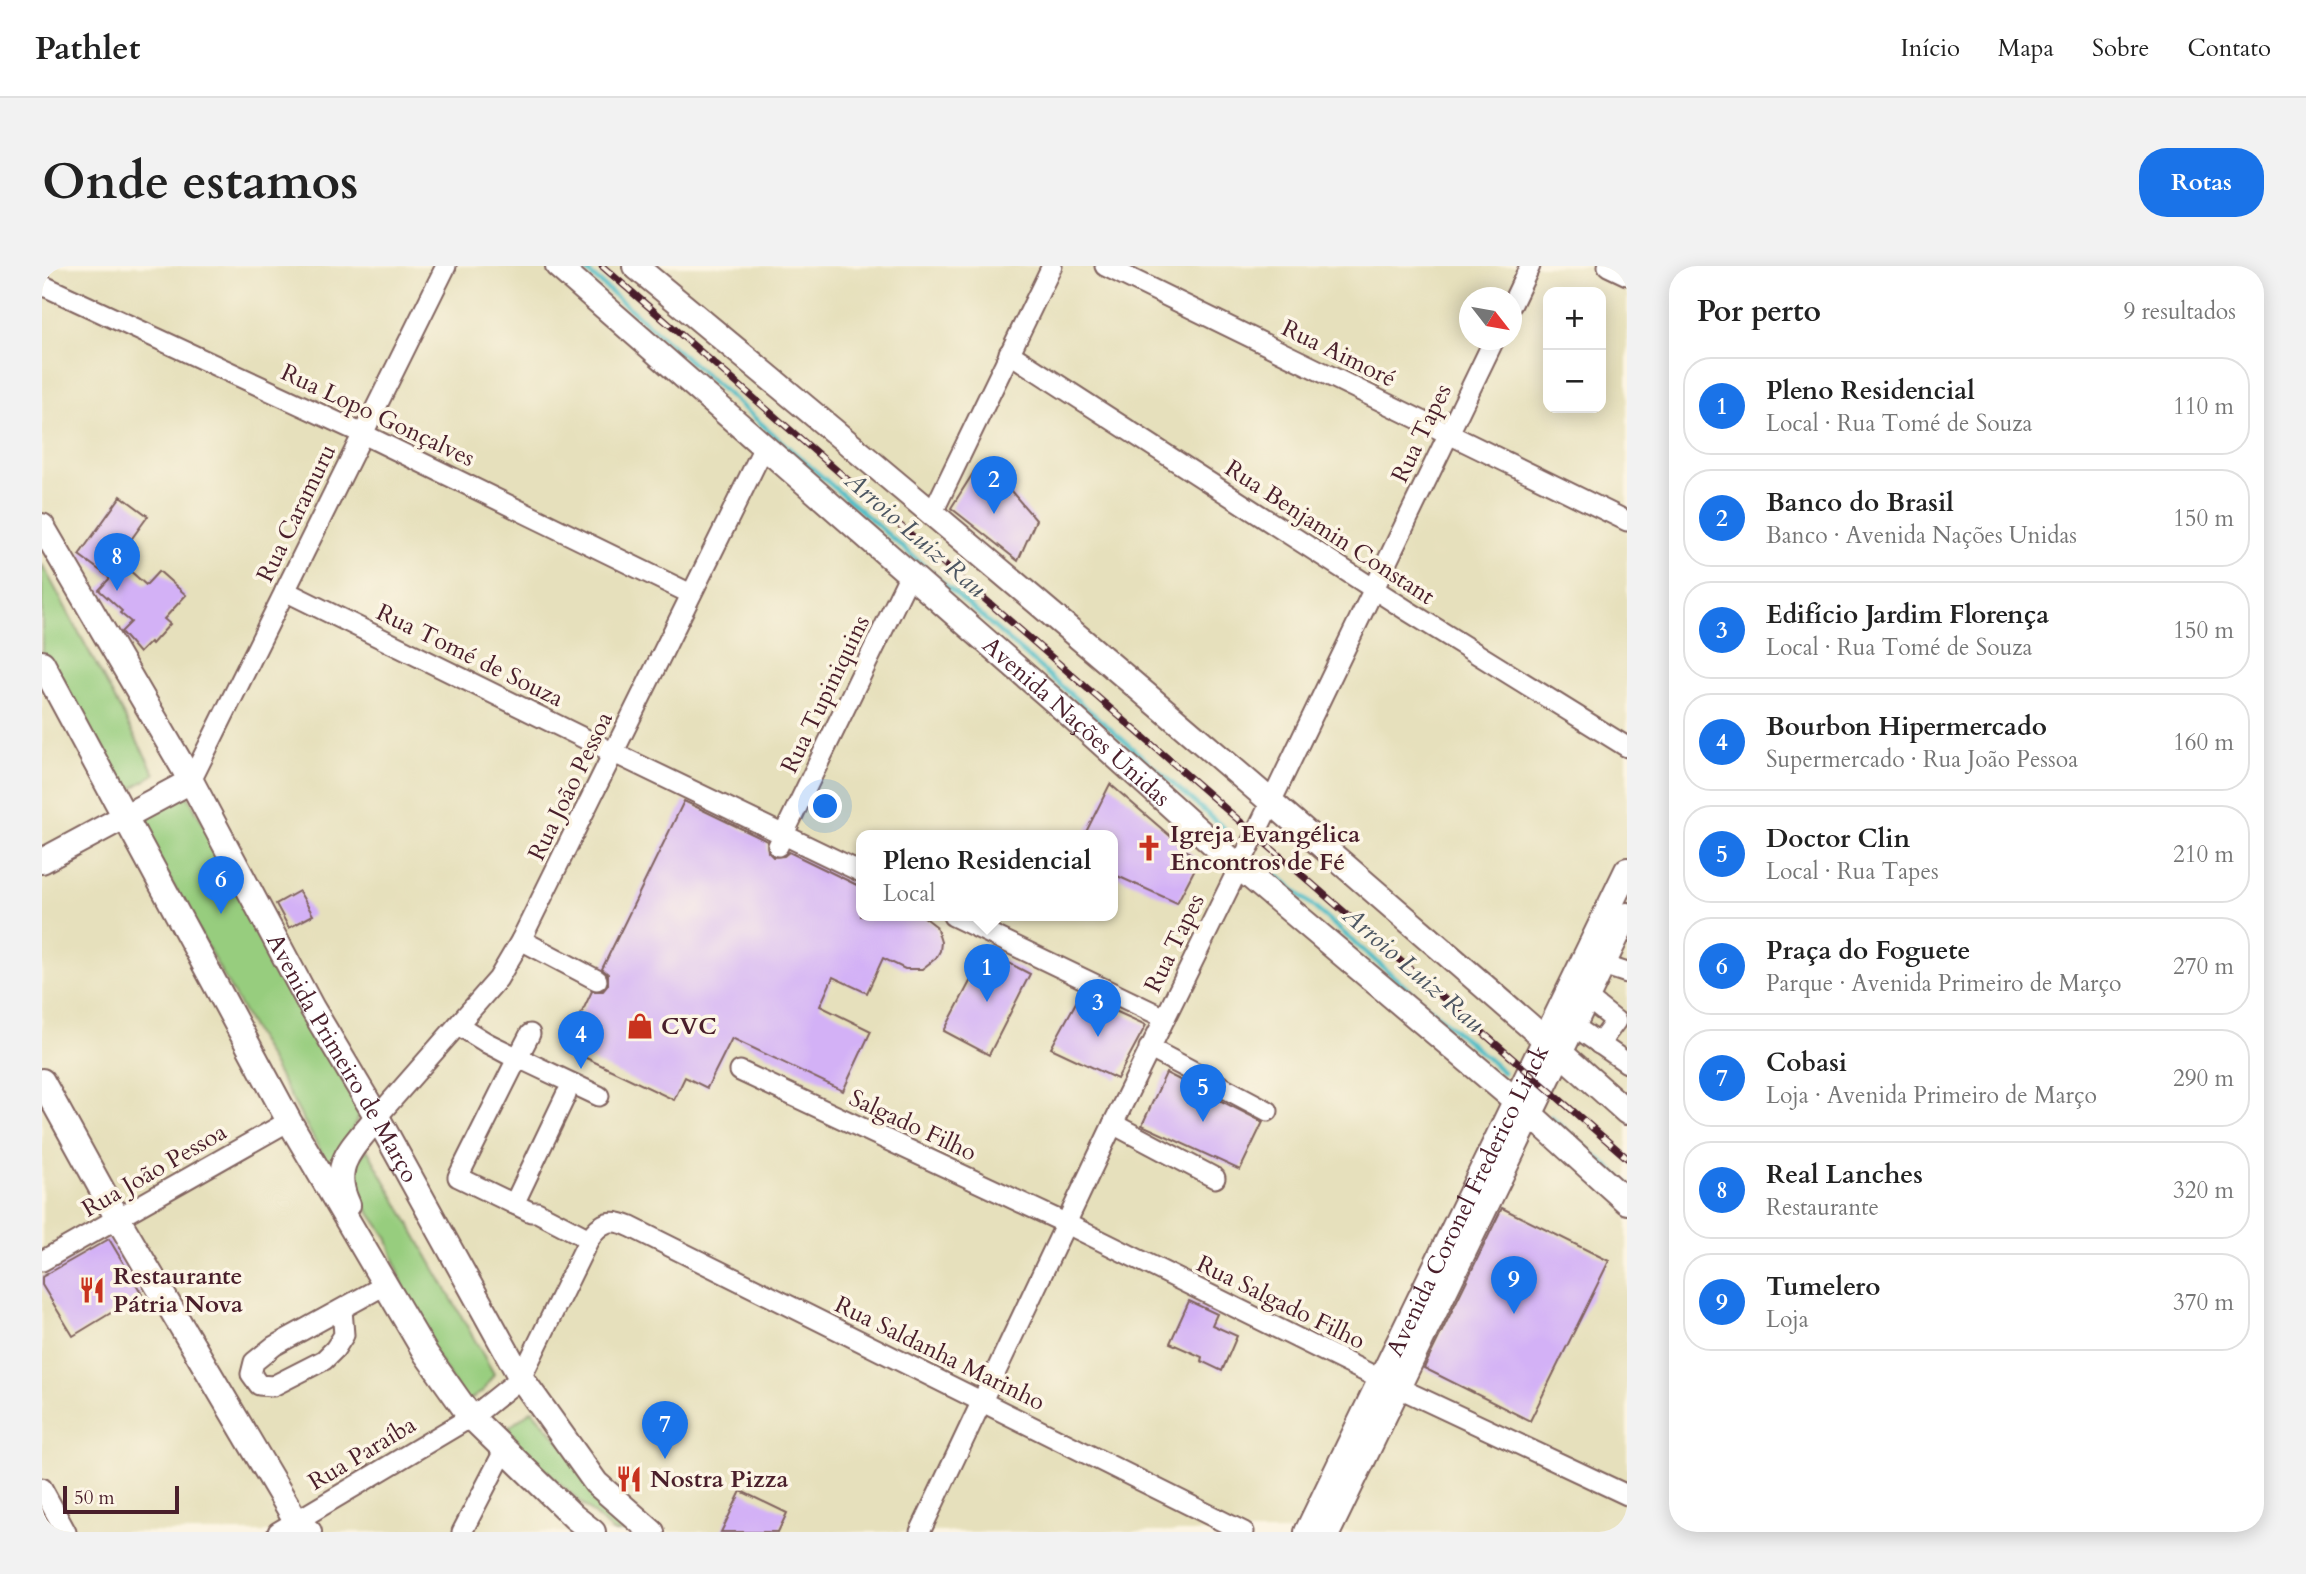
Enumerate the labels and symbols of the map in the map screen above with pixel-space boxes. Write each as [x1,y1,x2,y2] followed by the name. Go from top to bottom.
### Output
[1459,287,1522,350] north arrow
[1276,312,1401,395] street label: Rua Aimoré
[275,356,480,475] street label: Rua Lopo Gonçalves
[1383,378,1460,488] street label: Rua Tapes
[249,439,344,588] street label: Rua Caramuru
[1218,452,1441,613] street label: Rua Benjamin Constant
[971,456,1017,514] pin: 2
[837,462,994,606] water label: Arroio Luiz Rau
[94,533,140,591] pin: 8
[371,596,569,715] street label: Rua Tomé de Souza
[773,610,878,779] street label: Rua Tupiniquins
[975,629,1177,814] street label: Avenida Nações Unidas
[520,706,621,866] street label: Rua João Pessoa
[808,789,842,823] your location
[1170,818,1360,879] place label: Igreja Evangélica Encontros de Fé
[1134,833,1164,863] church icon: Igreja Evangélica Encontros de Fé
[198,856,244,914] pin: 6
[1136,888,1213,998] street label: Rua Tapes
[1335,897,1492,1041] water label: Arroio Luiz Rau
[258,928,426,1189] street label: Avenida Primeiro de Março
[964,944,1010,1002] pin: 1
[1075,979,1121,1037] pin: 3
[661,1010,717,1043] place label: CVC
[558,1011,604,1069] pin: 4
[625,1011,655,1041] shop icon: CVC
[1378,1040,1557,1362] street label: Avenida Coronel Frederico Linck
[1180,1064,1226,1122] pin: 5
[844,1082,982,1169] street label: Salgado Filho
[76,1115,233,1225] street label: Rua João Pessoa
[1191,1247,1371,1358] street label: Rua Salgado Filho
[1491,1256,1537,1314] pin: 9
[113,1260,243,1321] place label: Restaurante Pátria Nova
[77,1275,107,1305] restaurant icon: Restaurante Pátria Nova
[829,1288,1050,1419] street label: Rua Saldanha Marinho
[642,1401,688,1459] pin: 7
[302,1408,423,1499] street label: Rua Paraíba
[650,1463,789,1496] place label: Nostra Pizza
[614,1464,644,1494] restaurant icon: Nostra Pizza
[63,1483,178,1515] scale bar

